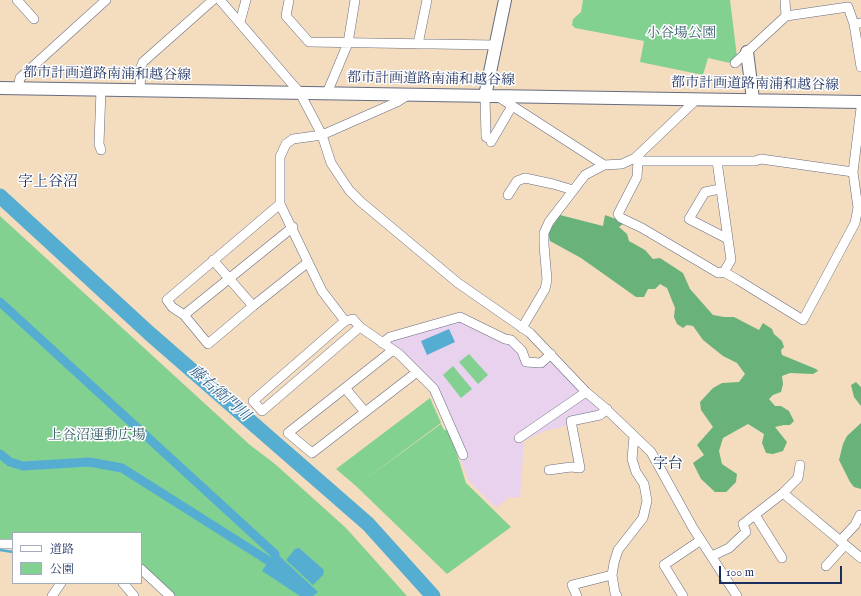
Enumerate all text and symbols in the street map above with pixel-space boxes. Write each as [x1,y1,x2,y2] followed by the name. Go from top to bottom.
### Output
[646,26,716,42] park label: 小谷場公園
[23,65,191,85] street label: 都市計画道路南浦和越谷線
[347,70,515,90] street label: 都市計画道路南浦和越谷線
[671,75,839,95] street label: 都市計画道路南浦和越谷線
[18,174,78,192] district label: 字上谷沼
[185,363,253,425] water label: 藤右衛門川
[48,428,146,444] park label: 上谷沼運動広場
[653,456,683,474] district label: 字台
[12,532,142,584] legend
[50,542,74,557] text: 道路
[721,558,844,584] scale bar
[50,562,74,577] text: 公園
[726,565,754,580] text: 100 m

